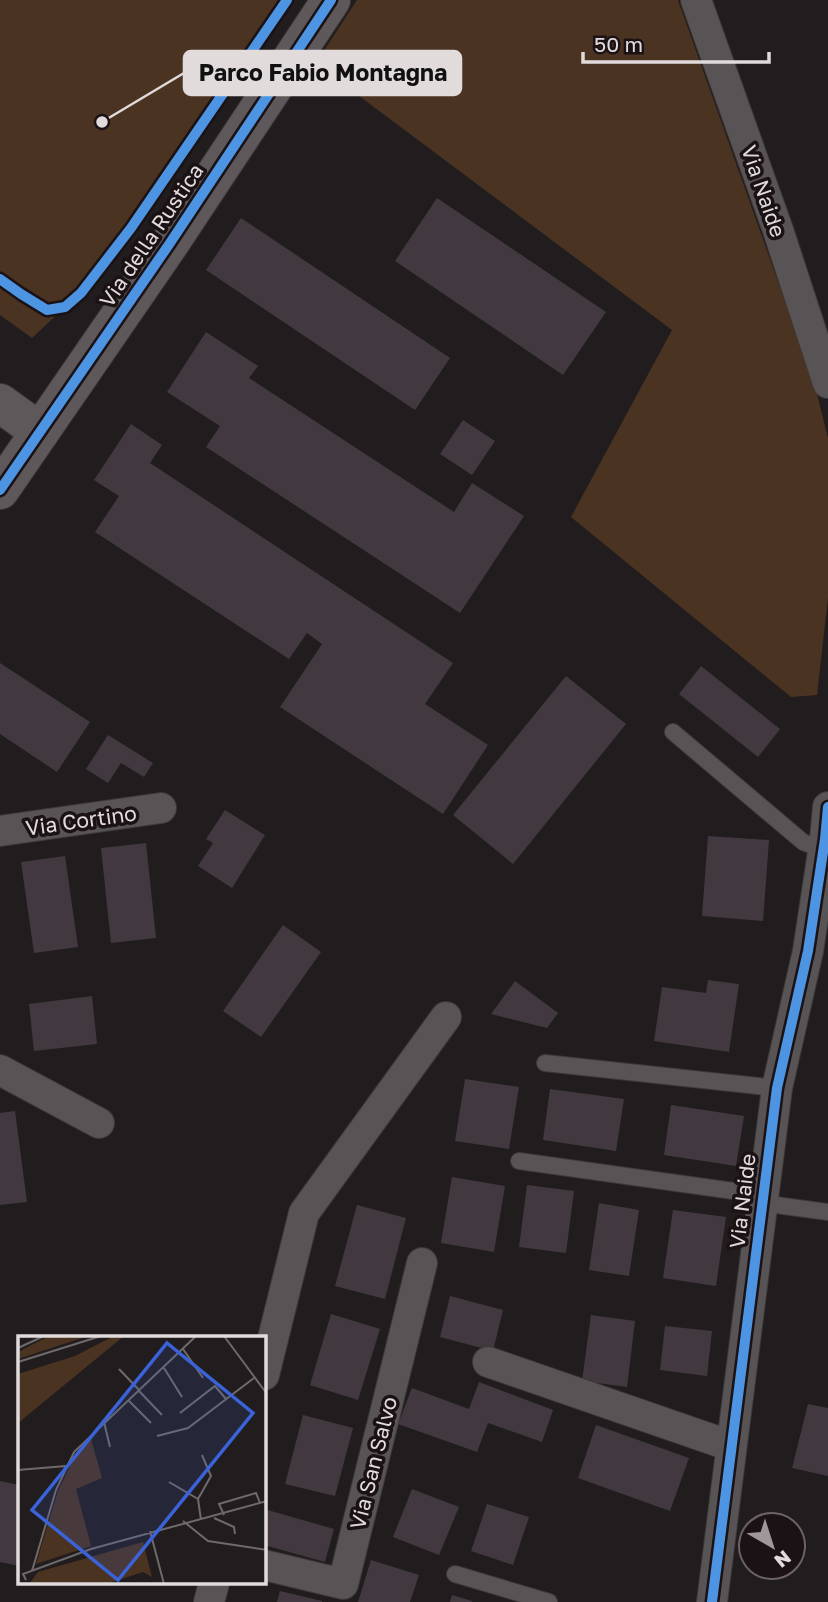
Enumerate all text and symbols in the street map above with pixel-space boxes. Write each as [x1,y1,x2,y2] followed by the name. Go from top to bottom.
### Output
[583,21,768,65] scale bar
[594,31,643,57] text: 50 m
[184,51,461,95] callout: Parco Fabio Montagna
[199,58,447,86] text: Parco Fabio Montagna
[736,142,792,240] street label: Via Naide
[93,158,209,312] street label: Via della Rustica
[24,799,138,841] street label: Via Cortino
[723,1152,761,1250] street label: Via Naide
[18,1336,266,1584] inset map
[344,1394,402,1532] street label: Via San Salvo
[737,1511,807,1581] north arrow
[770,1546,796,1573] text: N

